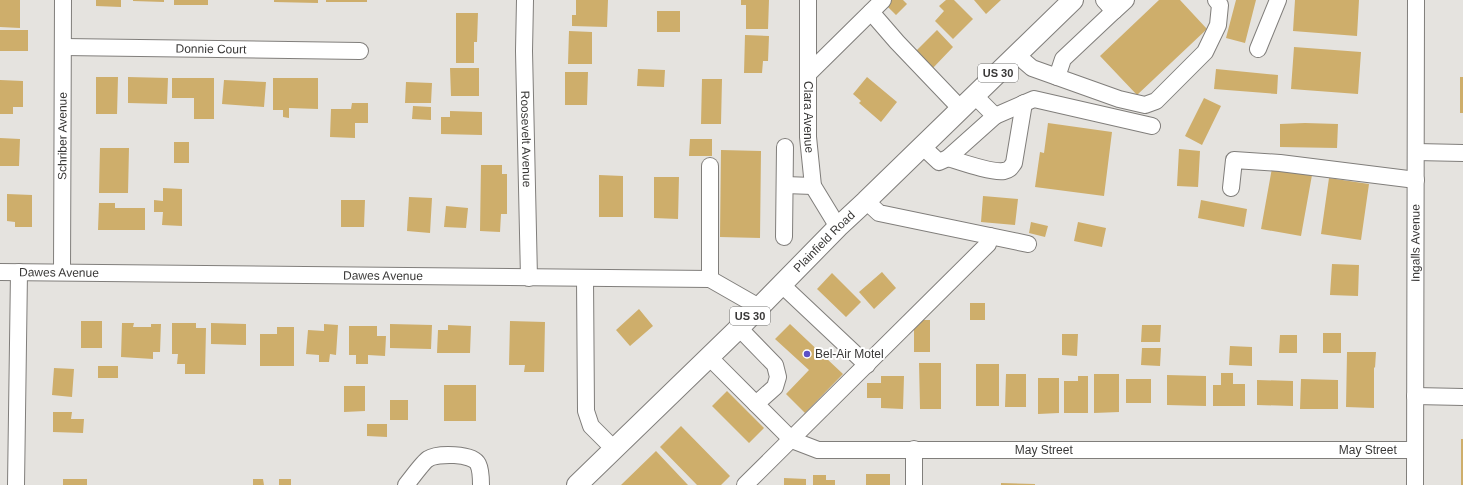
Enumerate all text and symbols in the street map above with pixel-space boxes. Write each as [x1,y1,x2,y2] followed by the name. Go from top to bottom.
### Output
[175,42,247,56] street label: Donnie Court
[978,64,1018,82] road number: US 30
[801,81,817,154] street label: Clara Avenue
[518,90,534,188] street label: Roosevelt Avenue
[55,92,70,180] street label: Schriber Avenue
[1408,204,1423,282] street label: Ingalls Avenue
[791,208,858,275] street label: Plainfield Road
[19,265,99,280] street label: Dawes Avenue
[343,268,423,283] street label: Dawes Avenue
[730,307,770,325] road number: US 30
[815,347,884,361] place label: Bel-Air Motel
[802,349,812,359] marker: Bel-Air Motel
[1015,443,1073,457] street label: May Street
[1339,443,1397,457] street label: May Street

